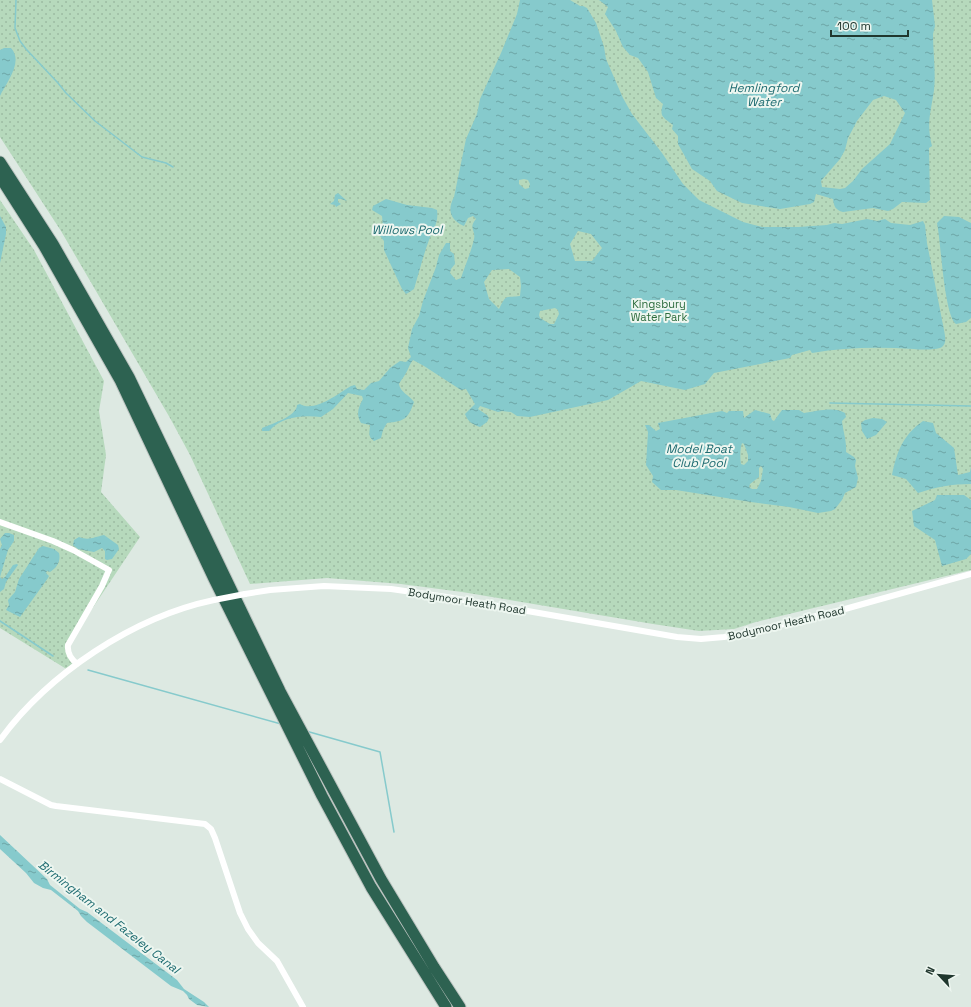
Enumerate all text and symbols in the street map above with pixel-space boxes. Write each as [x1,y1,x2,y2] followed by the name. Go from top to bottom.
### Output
[831,12,908,38] scale bar
[837,18,871,34] text: 100 m
[729,80,801,110] water label: Hemlingford Water
[372,222,444,238] water label: Willows Pool
[631,297,687,324] park label: Kingsbury Water Park
[666,441,733,471] water label: Model Boat Club Pool
[407,585,527,617] street label: Bodymoor Heath Road
[726,603,846,643] street label: Bodymoor Heath Road
[35,857,185,978] water label: Birmingham and Fazeley Canal
[919,955,959,995] north arrow
[922,964,938,977] text: N

